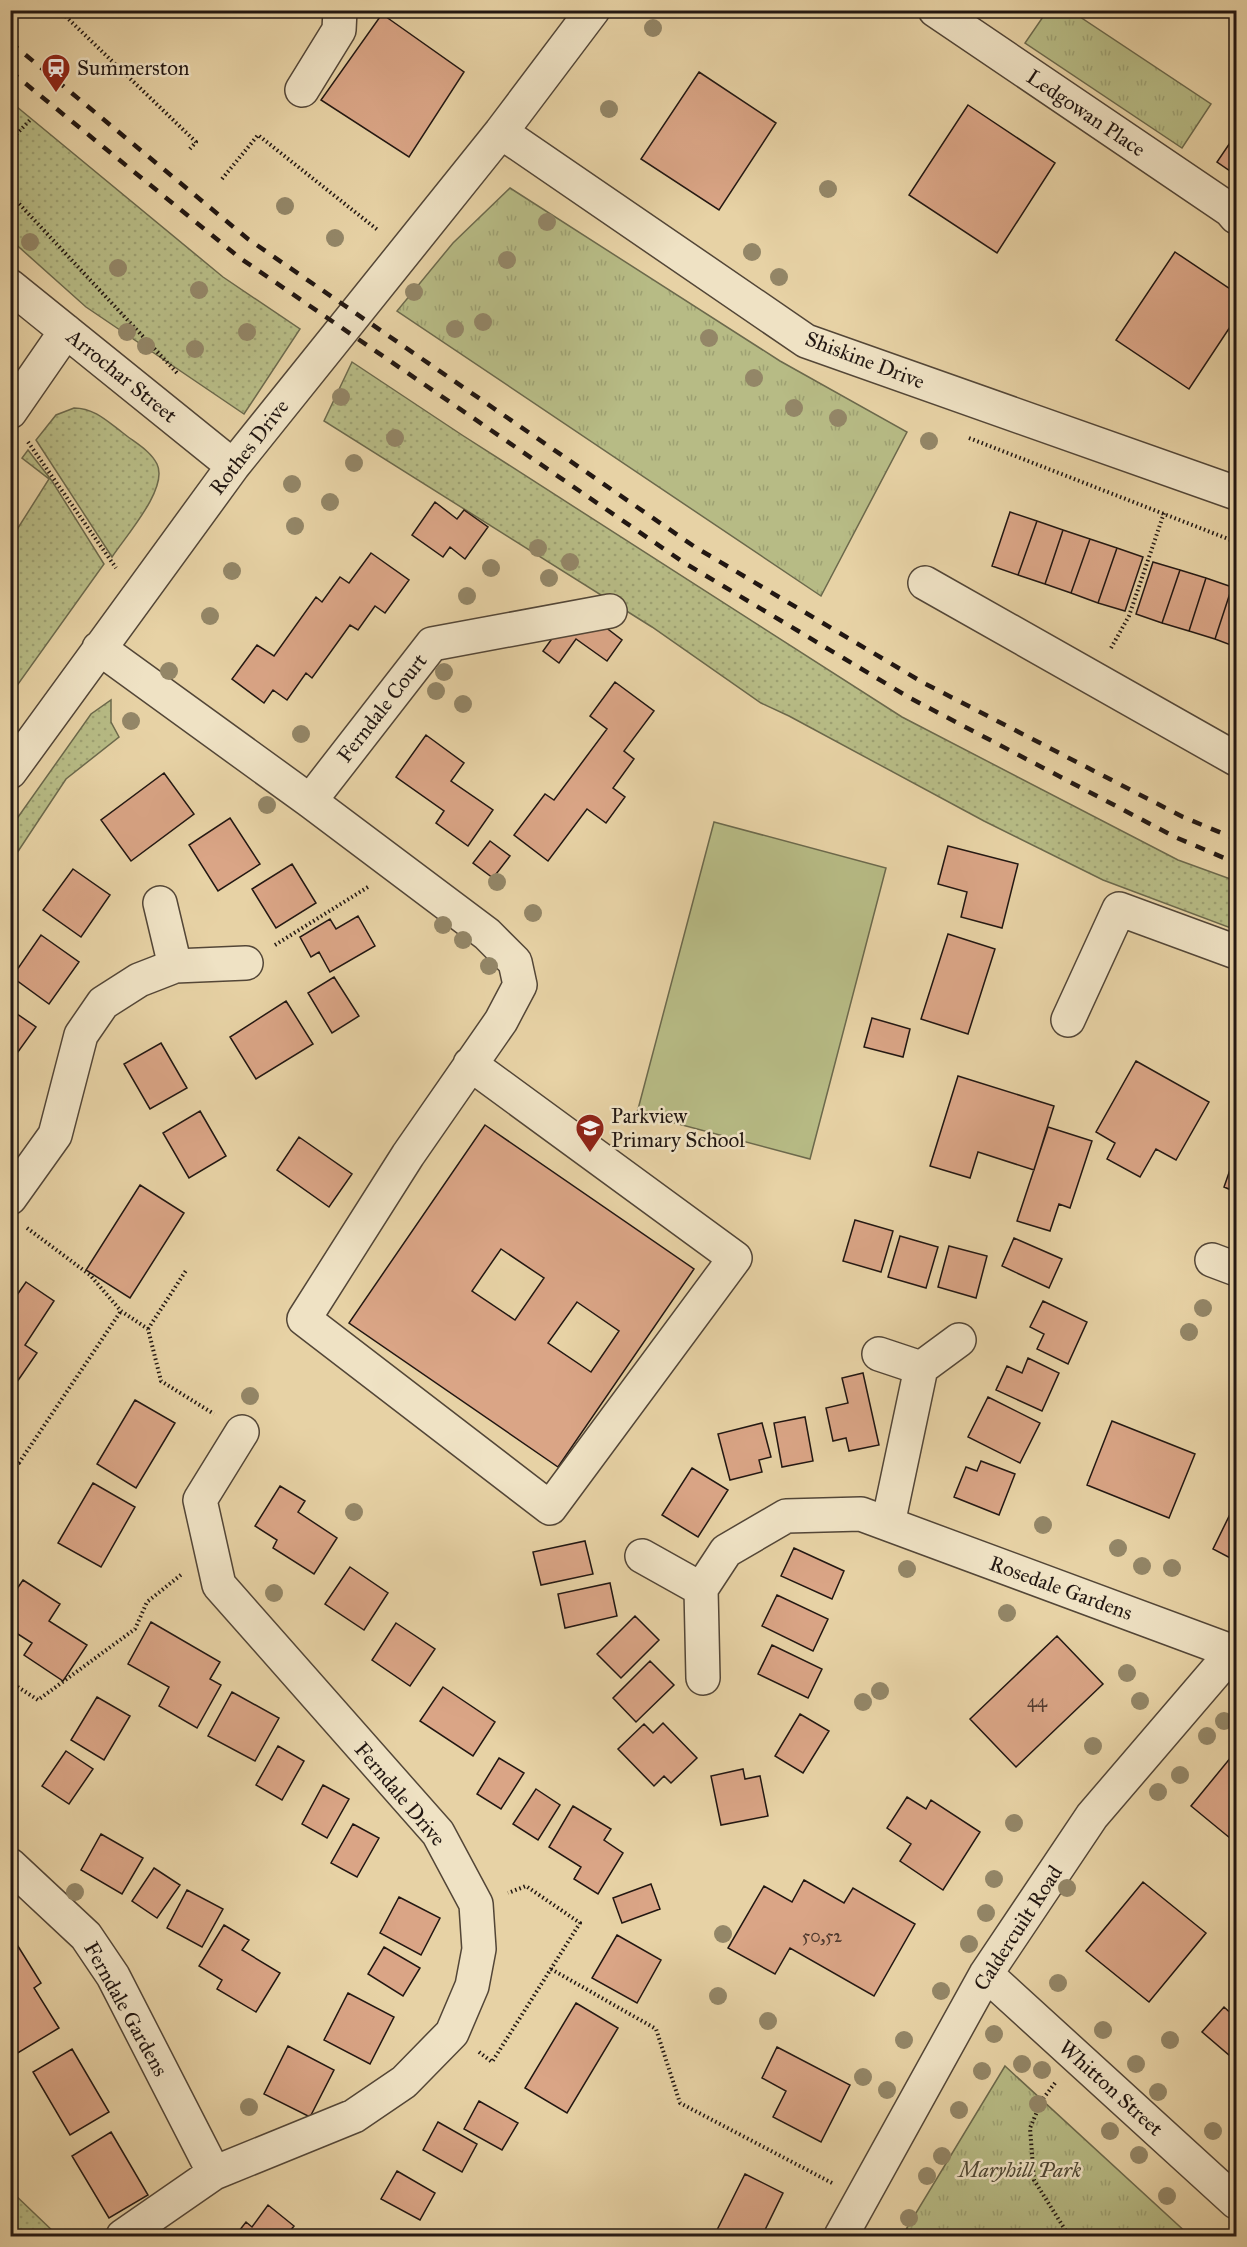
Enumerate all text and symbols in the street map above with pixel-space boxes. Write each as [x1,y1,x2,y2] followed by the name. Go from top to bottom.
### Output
[40,52,72,94] station icon: Summerston
[77,55,189,81] place label: Summerston
[1022,64,1151,162] street label: Ledgowan Place
[61,323,183,429] street label: Arrochar Street
[802,325,929,395] street label: Shiskine Drive
[204,394,294,500] street label: Rothes Drive
[331,648,433,768] street label: Ferndale Court
[611,1103,745,1153] place label: Parkview Primary School
[574,1112,606,1154] school or university icon: Parkview Primary School
[986,1550,1136,1626] street label: Rosedale Gardens
[1027,1690,1048,1712] house number: 44
[349,1737,451,1852] street label: Ferndale Drive
[968,1860,1068,1995] street label: Caldercuilt Road
[802,1925,842,1947] house number: 50,52
[78,1937,174,2081] street label: Ferndale Gardens
[1054,2034,1169,2142] street label: Whitton Street
[957,2157,1082,2183] park label: Maryhill Park

